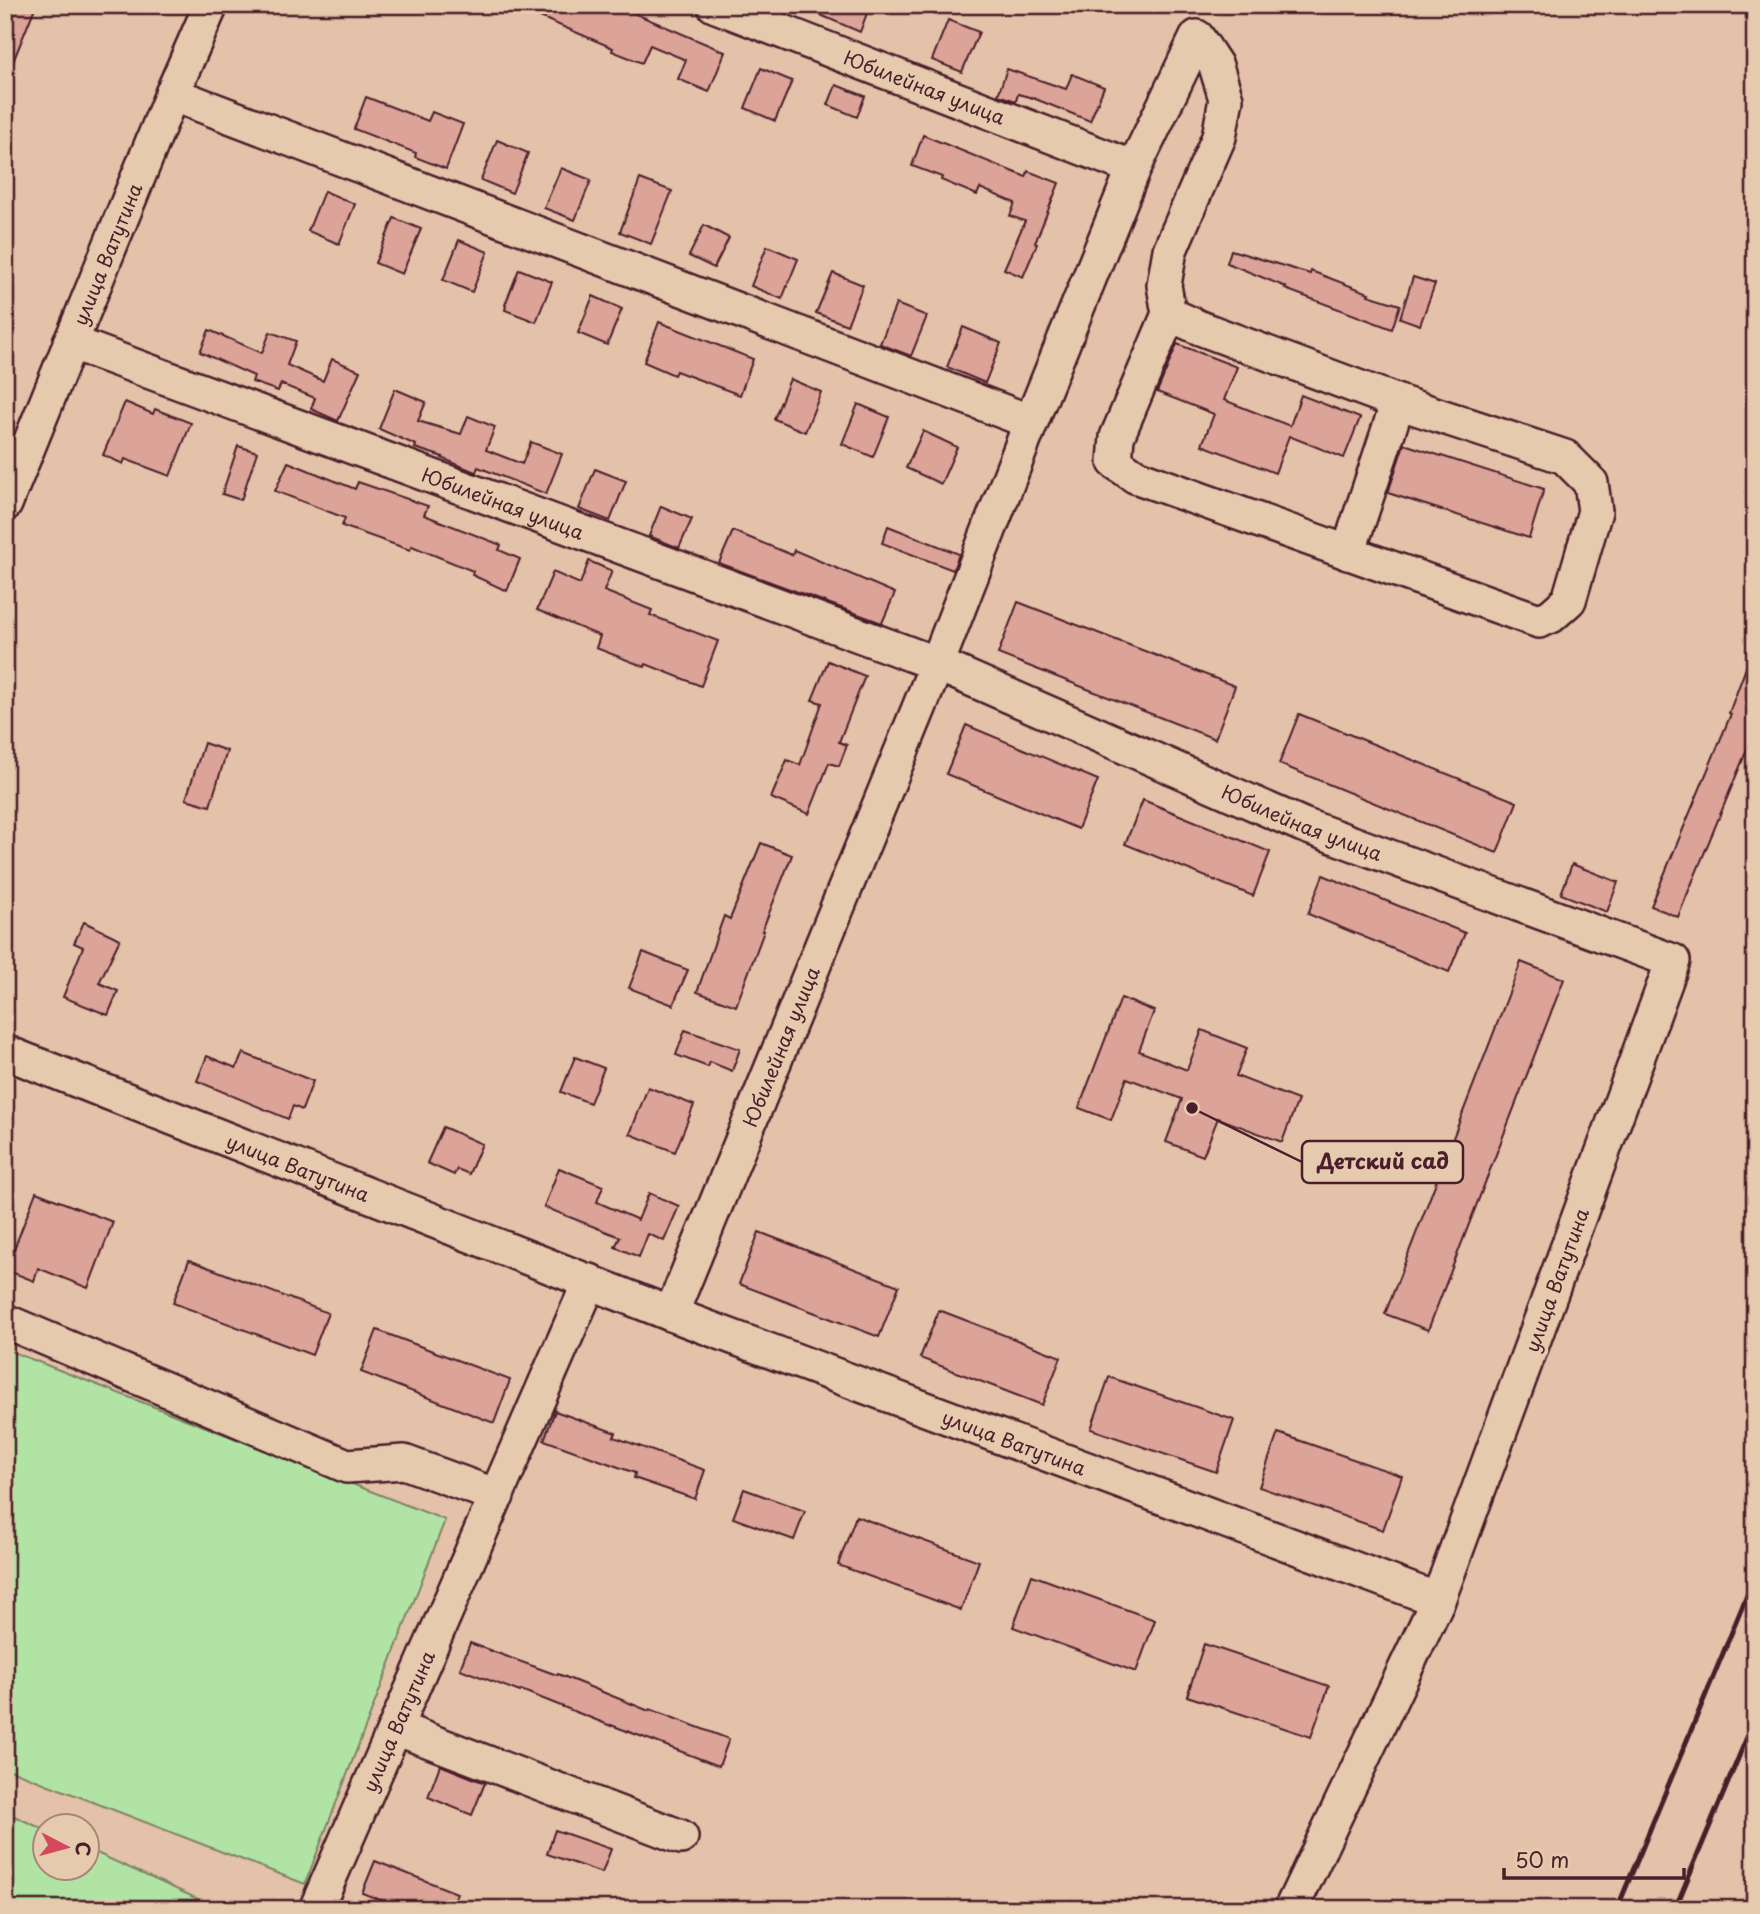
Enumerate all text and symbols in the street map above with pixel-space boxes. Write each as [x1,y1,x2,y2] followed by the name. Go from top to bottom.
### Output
[840,43,1009,131] street label: Юбилейная улица
[65,178,148,329] street label: улица Ватутина
[418,460,588,546] street label: Юбилейная улица
[1218,777,1386,867] street label: Юбилейная улица
[735,962,826,1131] street label: Юбилейная улица
[223,1127,374,1208] street label: улица Ватутина
[1302,1141,1463,1183] callout: Детский сад
[1316,1144,1449,1176] text: Детский сад
[1517,1204,1595,1356] street label: улица Ватутина
[938,1402,1090,1482] street label: улица Ватутина
[355,1646,441,1796] street label: улица Ватутина
[32,1812,102,1882] north arrow
[1504,1837,1685,1881] scale bar
[69,1840,99,1857] text: С
[1515,1843,1569,1875] text: 50 m

